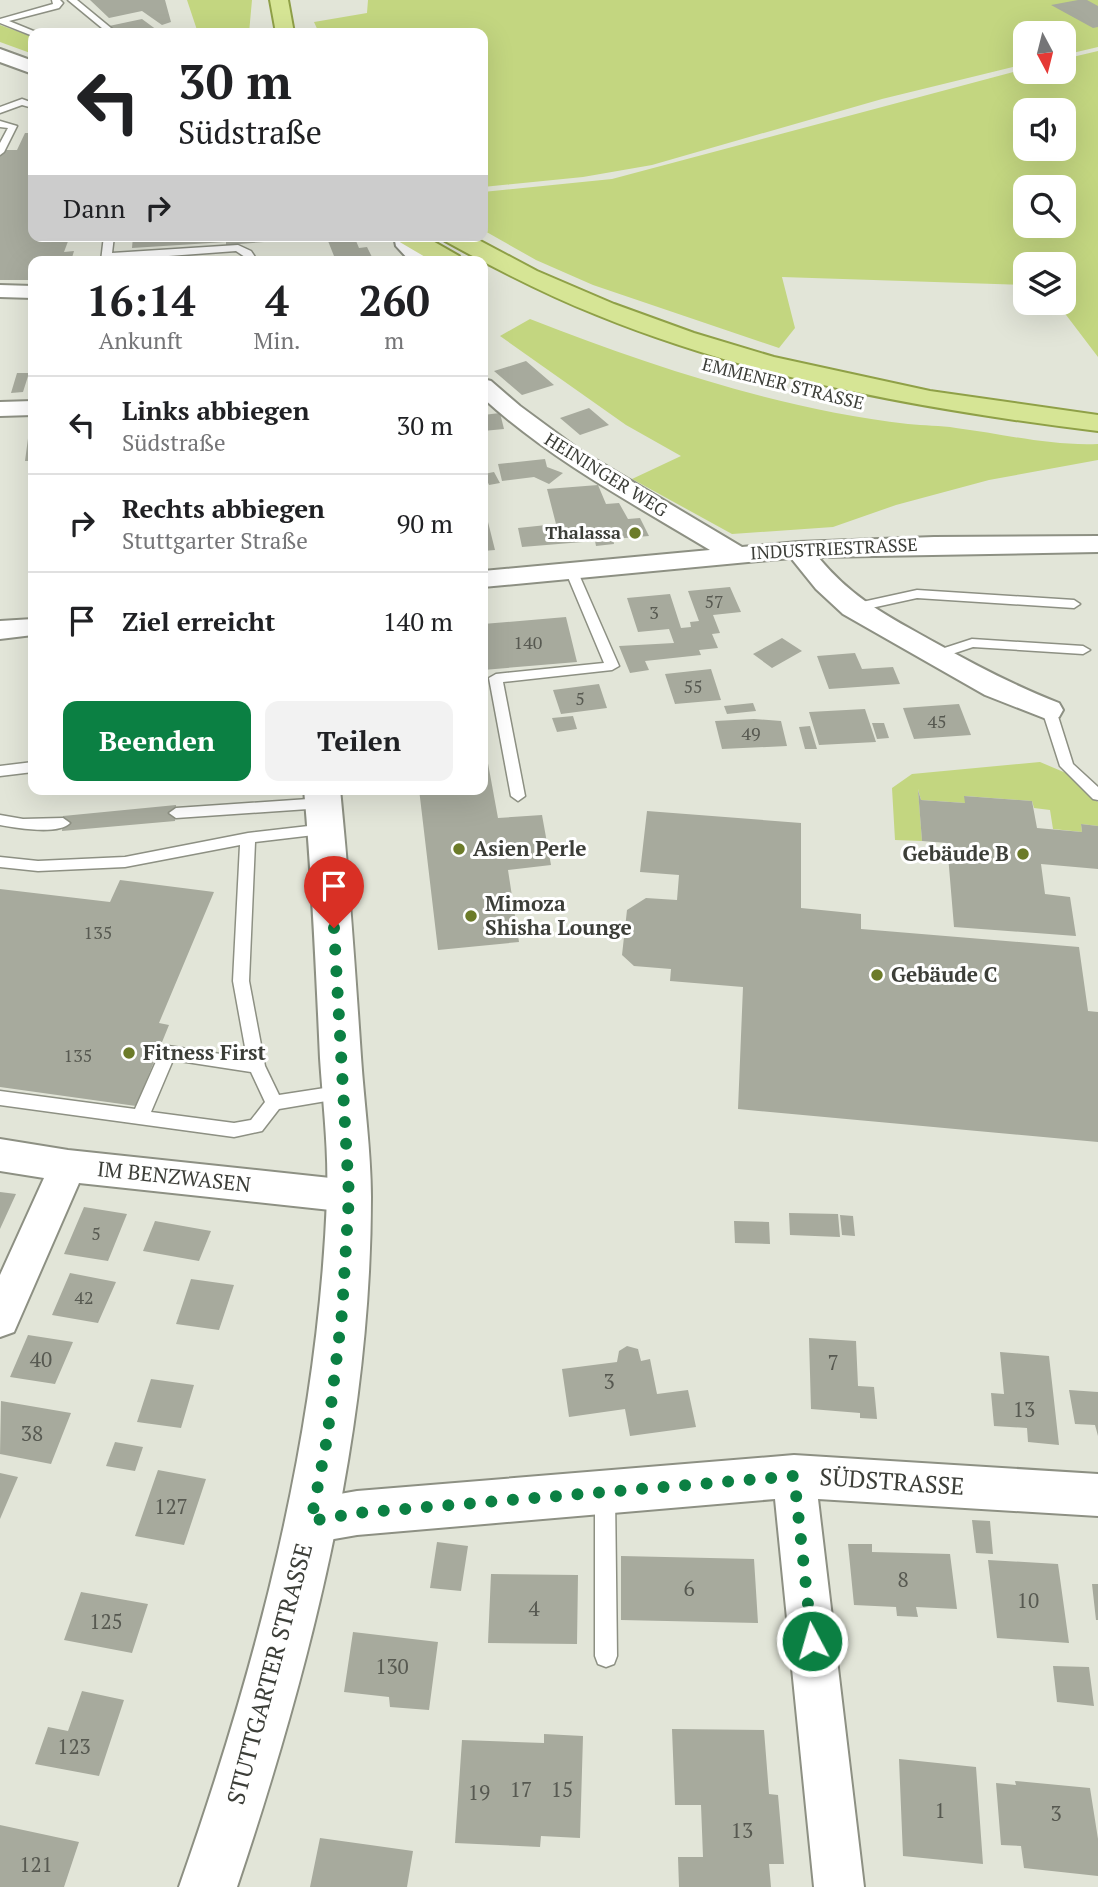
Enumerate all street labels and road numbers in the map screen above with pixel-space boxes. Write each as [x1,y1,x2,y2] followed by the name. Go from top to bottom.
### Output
[700,351,867,415] street label: EMMENER STRASSE
[540,427,673,522] street label: HEININGER WEG
[750,532,918,564] street label: INDUSTRIESTRASSE
[96,1154,252,1198] street label: IM BENZWASEN
[819,1460,966,1502] street label: SÜDSTRASSE
[219,1540,319,1808] street label: STUTTGARTER STRASSE

